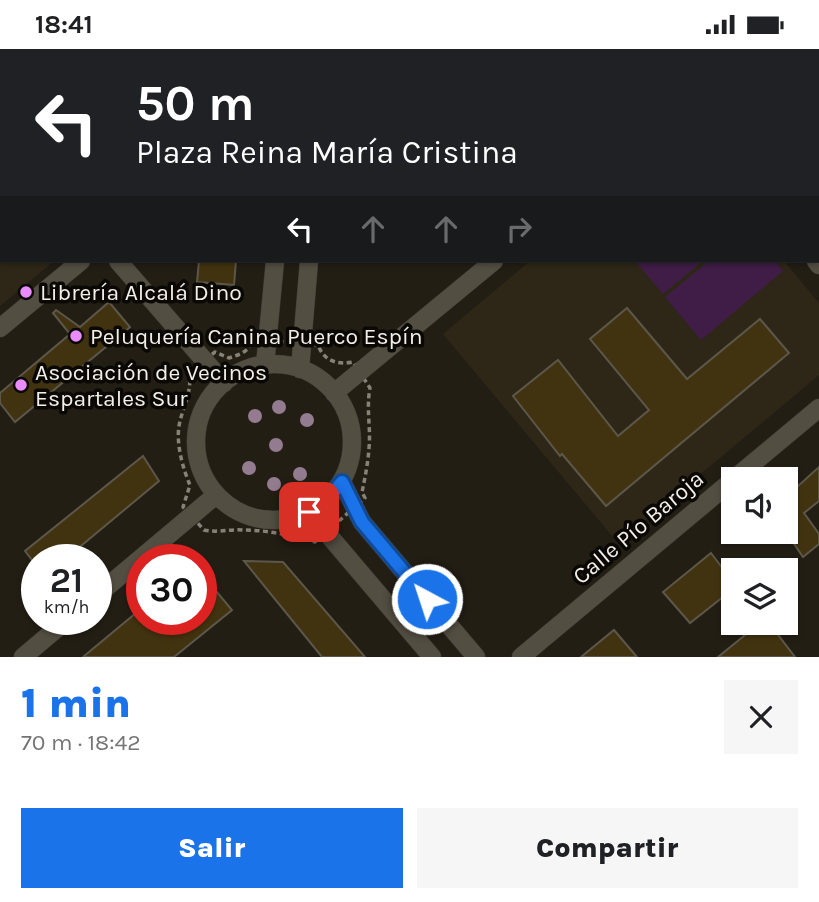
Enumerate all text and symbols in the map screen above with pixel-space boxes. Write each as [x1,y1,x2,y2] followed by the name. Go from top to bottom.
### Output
[35,9,93,40] text: 18:41
[136,75,254,132] text: 50 m
[21,77,112,168] icon: left
[136,134,518,171] text: Plaza Reina María Cristina
[281,210,319,248] icon: left
[354,210,392,248] icon: ahead
[427,210,465,248] icon: ahead
[500,210,538,248] icon: right
[40,279,242,306] place label: Librería Alcalá Dino
[18,284,34,300] marker: Librería Alcalá Dino
[90,323,423,350] place label: Peluquería Canina Puerco Espín
[68,328,84,344] marker: Peluquería Canina Puerco Espín
[35,359,267,412] place label: Asociación de Vecinos Espartales Sur
[13,377,29,393] marker: Asociación de Vecinos Espartales Sur
[567,465,709,590] street label: Calle Pío Baroja
[721,467,798,635] map controls
[721,467,798,544] button: sound
[279,482,339,542] pin
[290,493,328,531] icon: arrive
[126,544,217,635] speed limit sign: 30
[721,558,798,635] button: layers
[50,560,83,601] text: 21
[390,562,464,636] position arrow
[44,596,89,618] text: km/h
[21,678,131,728] text: 1 min
[724,680,798,754] button: close
[21,729,141,756] text: 70 m · 18:42
[21,808,403,888] button: Salir
[417,808,798,888] button: Compartir

